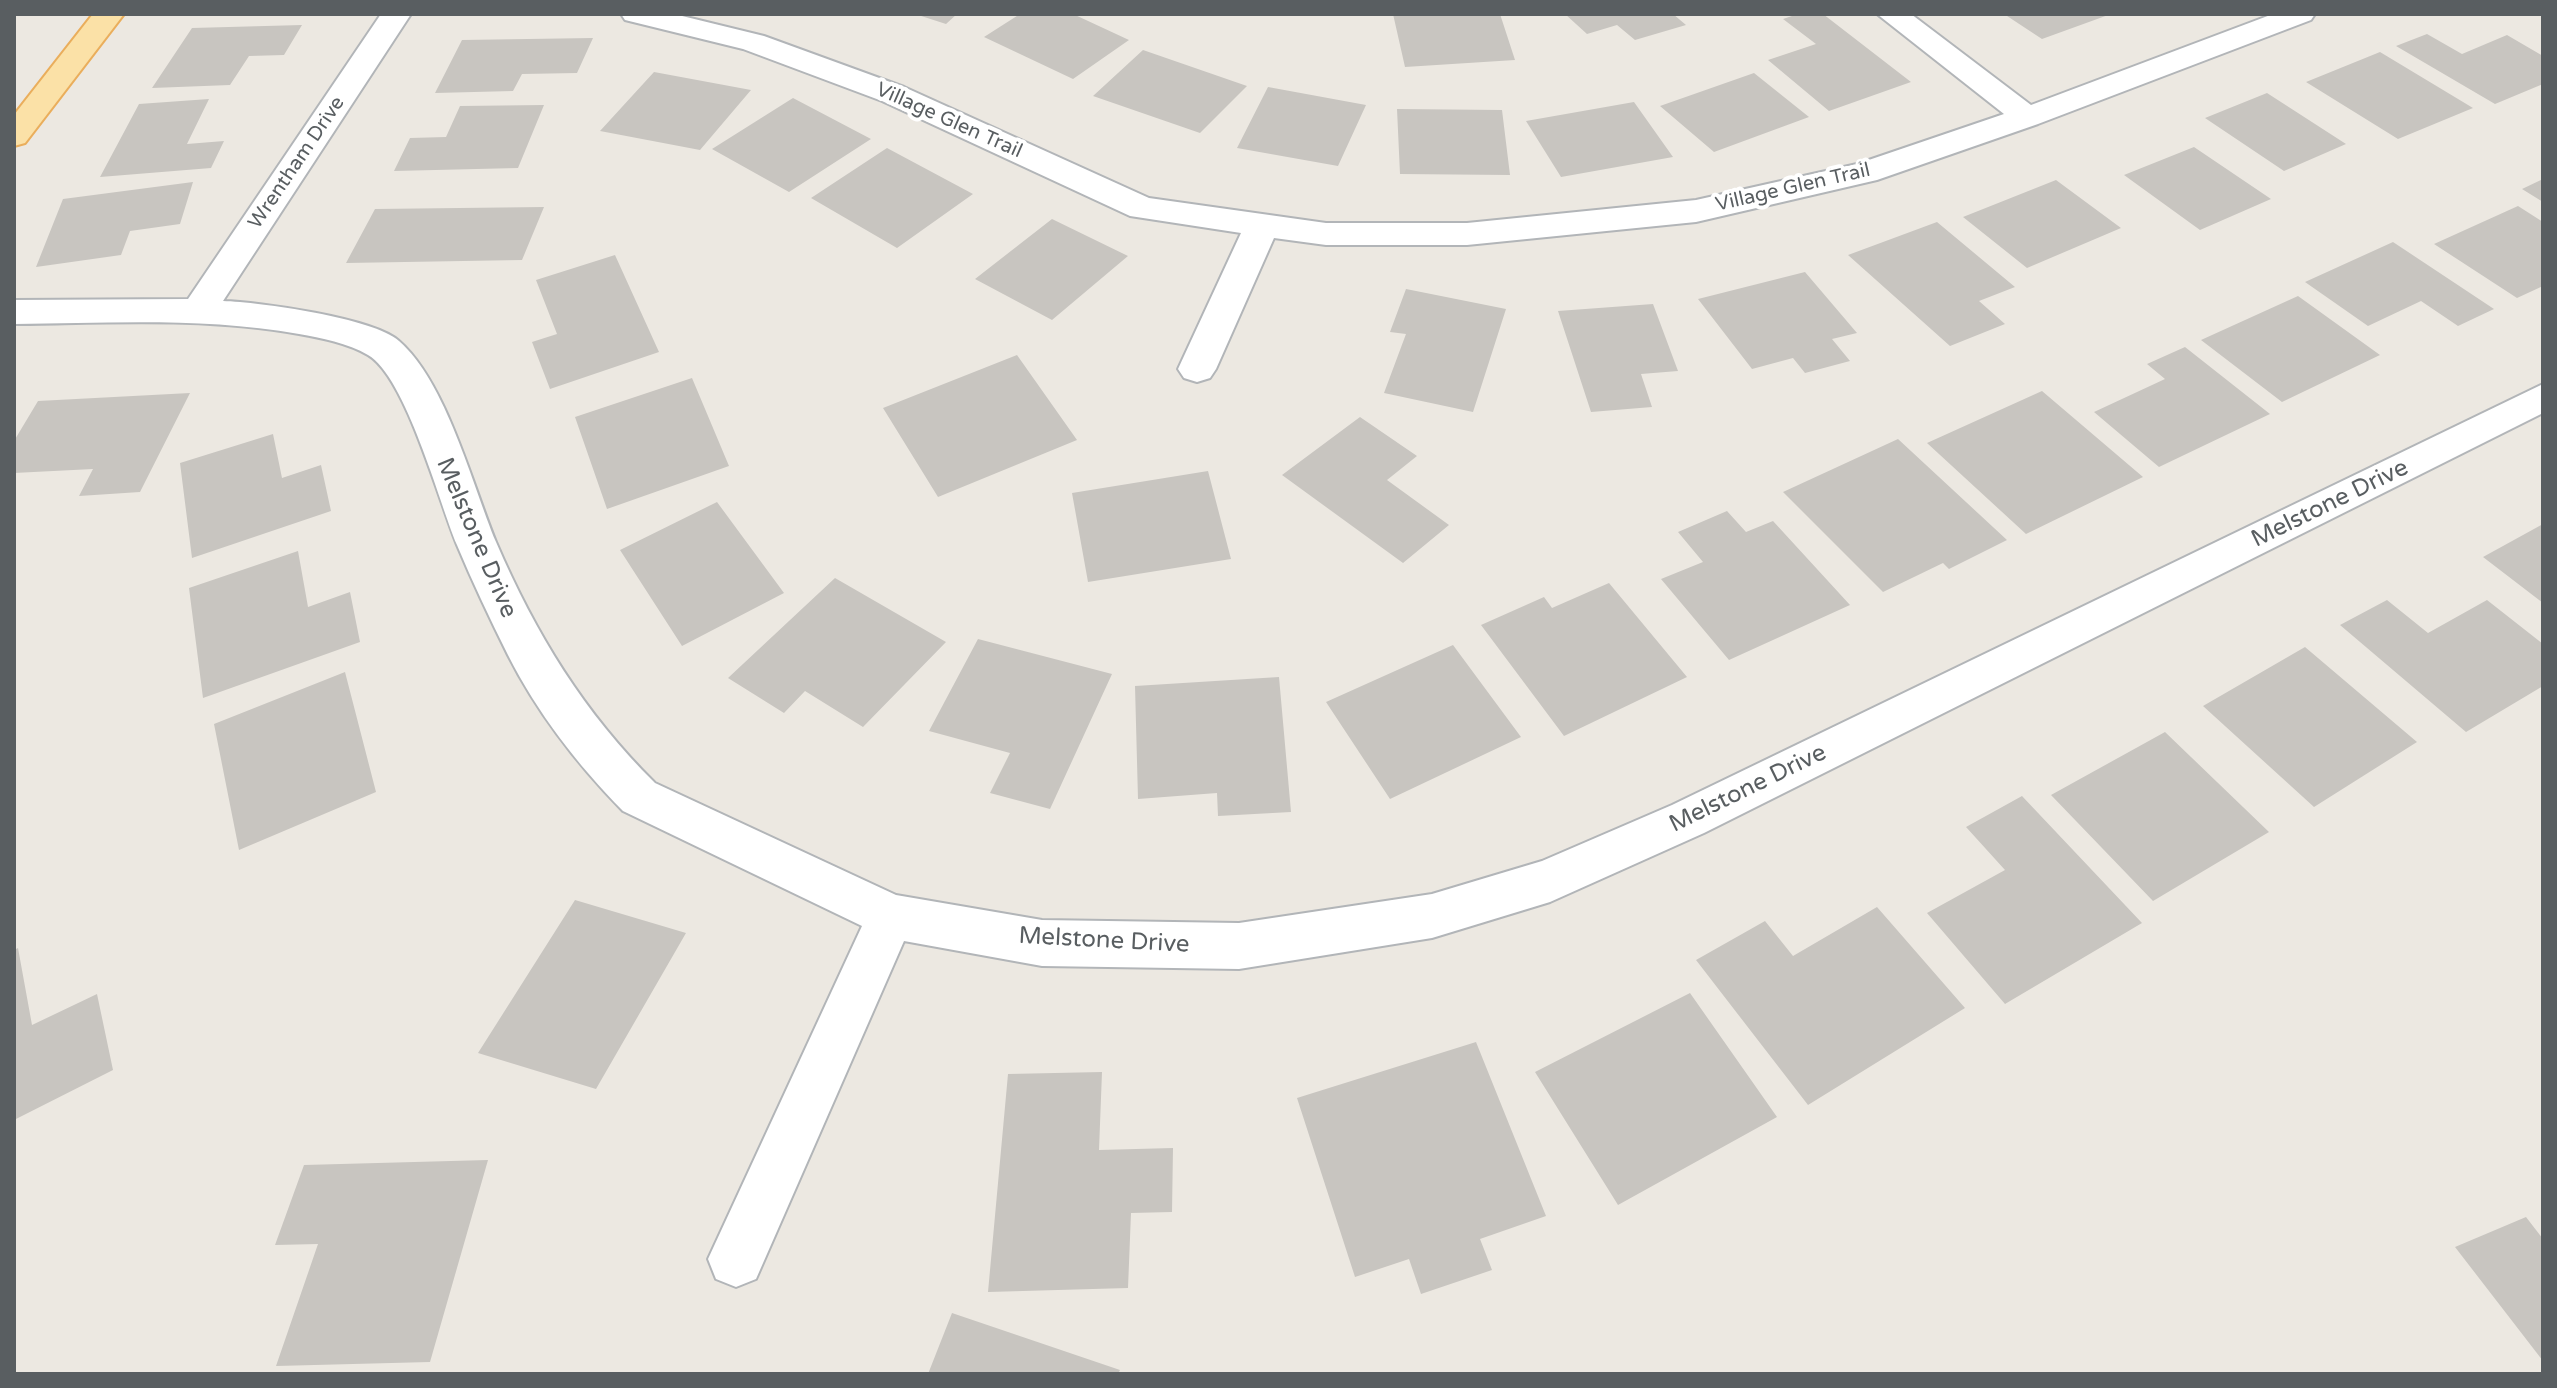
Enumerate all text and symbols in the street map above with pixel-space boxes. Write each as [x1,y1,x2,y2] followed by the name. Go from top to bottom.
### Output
[872,78,1026,164] street label: Village Glen Trail
[244,92,350,234] street label: Wrentham Drive
[1713,159,1873,217] street label: Village Glen Trail
[429,454,523,622] street label: Melstone Drive
[2247,454,2413,554] street label: Melstone Drive
[1665,739,1831,839] street label: Melstone Drive
[1018,922,1190,960] street label: Melstone Drive

